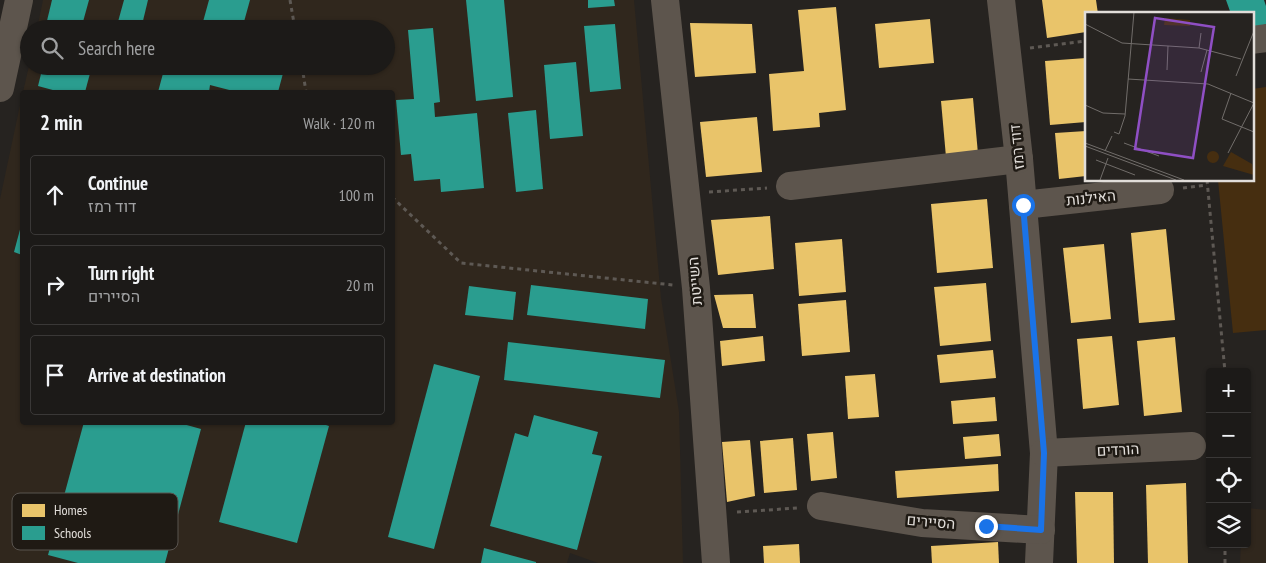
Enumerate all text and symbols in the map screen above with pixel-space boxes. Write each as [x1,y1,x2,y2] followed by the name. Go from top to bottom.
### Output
[1085,12,1254,181] inset map
[20,20,395,75] search box
[38,34,66,62] icon: search
[78,36,155,60] text: Search here
[40,109,82,136] text: 2 min
[303,113,375,133] text: Walk · 120 m
[1005,123,1028,171] street label: דוד רמז
[88,171,148,195] text: Continue
[41,181,69,209] icon: ahead
[339,185,374,205] text: 100 m
[1065,185,1117,210] street label: האילנות
[1012,194,1035,217] route start
[88,196,136,216] text: דוד רמז
[683,256,706,306] street label: השייטת
[88,261,154,285] text: Turn right
[41,271,69,299] icon: right
[346,275,374,295] text: 20 m
[88,286,140,306] text: הסיירים
[41,361,69,389] icon: arrive
[88,363,226,387] text: Arrive at destination
[1206,368,1251,548] map controls
[1206,368,1251,413] button: +
[1206,413,1251,458] button: −
[1096,439,1140,460] street label: הורדים
[1206,458,1251,503] button: locate
[12,493,178,550] legend
[54,501,87,519] text: Homes
[1206,503,1251,548] button: layers
[906,510,956,533] street label: הסיירים
[975,515,998,538] route end
[54,524,91,542] text: Schools

